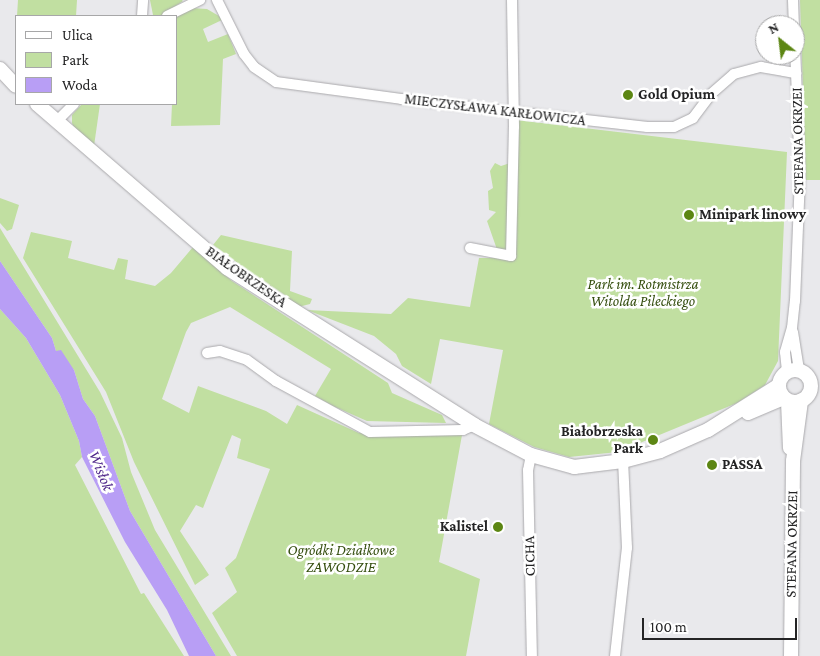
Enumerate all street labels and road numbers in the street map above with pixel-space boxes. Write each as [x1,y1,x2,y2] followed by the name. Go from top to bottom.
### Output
[788,87,808,195] street label: STEFANA OKRZEI
[403,90,587,130] street label: MIECZYSŁAWA KARŁOWICZA
[202,242,290,312] street label: BIAŁOBRZESKA
[782,490,802,598] street label: STEFANA OKRZEI
[521,536,539,576] street label: CICHA

